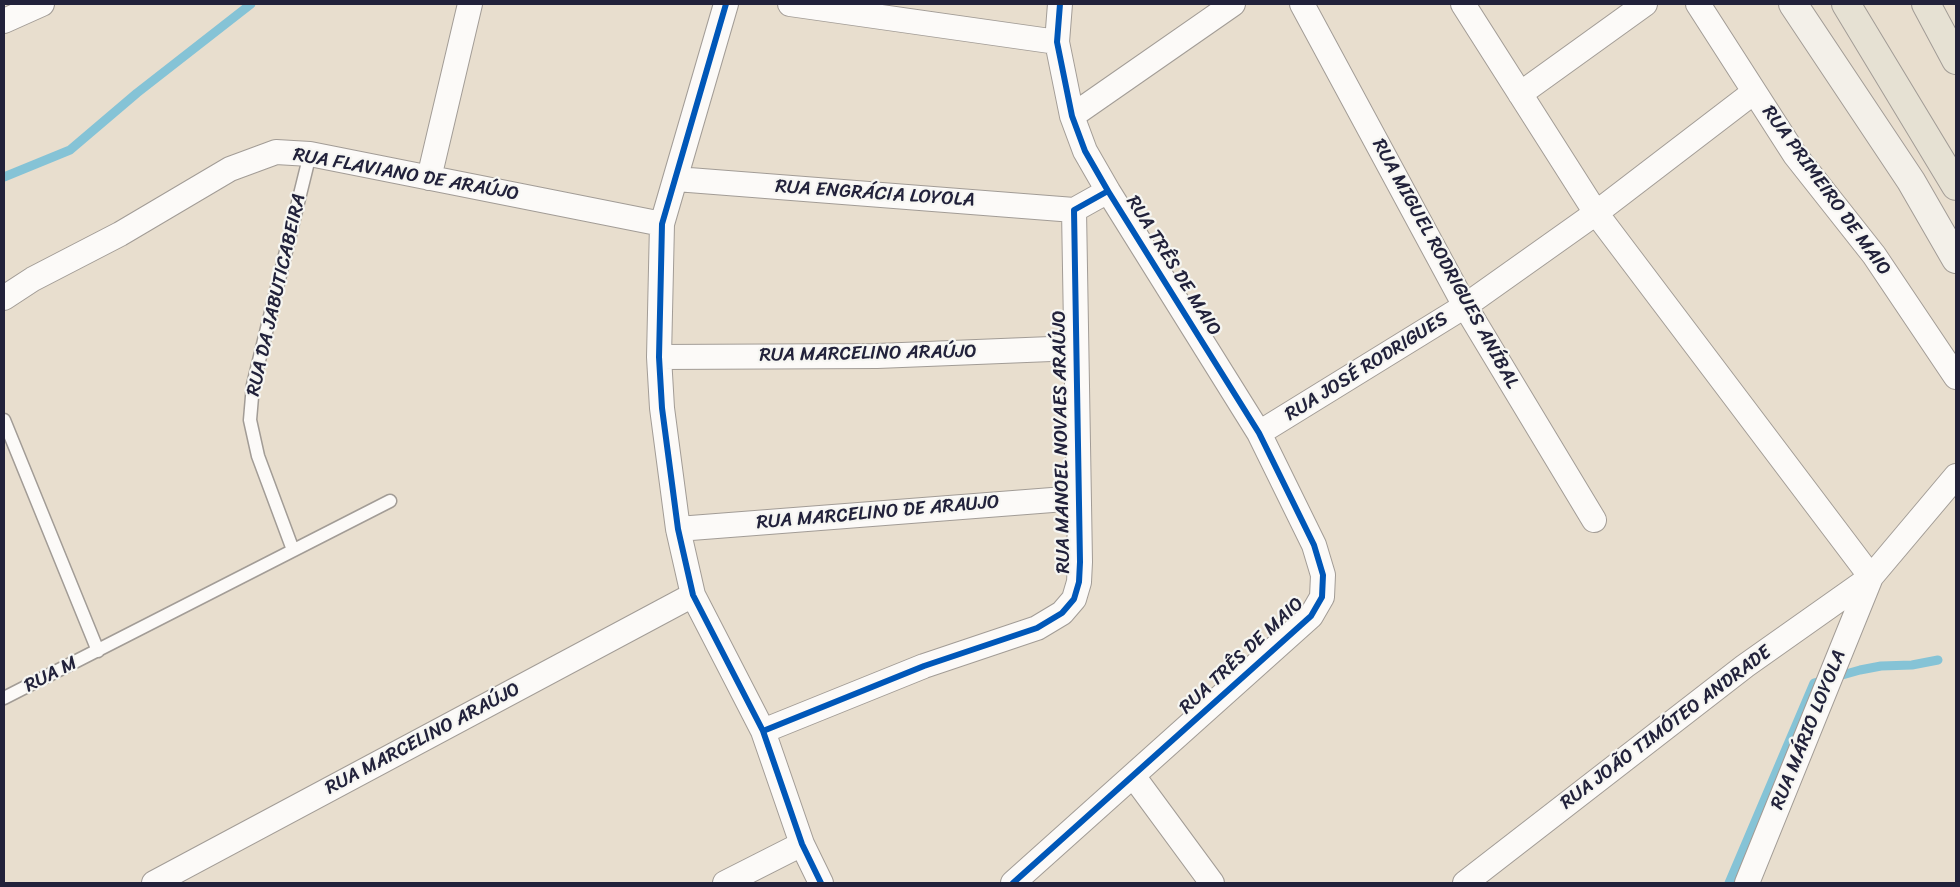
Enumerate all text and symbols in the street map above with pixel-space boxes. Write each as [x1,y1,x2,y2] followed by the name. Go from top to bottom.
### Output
[1757,102,1895,280] street label: RUA PRIMEIRO DE MAIO
[1367,135,1523,393] street label: RUA MIGUEL RODRIGUES ANÍBAL
[291,144,521,206] street label: RUA FLAVIANO DE ARAÚJO
[775,176,975,212] street label: RUA ENGRÁCIA LOYOLA
[243,192,311,398] street label: RUA DA JABUTICABEIRA
[1121,192,1225,340] street label: RUA TRÊS DE MAIO
[1281,308,1453,426] street label: RUA JOSÉ RODRIGUES
[1048,310,1076,574] street label: RUA MANOEL NOVAES ARAÚJO
[759,341,977,367] street label: RUA MARCELINO ARAÚJO
[756,491,1000,535] street label: RUA MARCELINO DE ARAUJO
[1175,593,1309,719] street label: RUA TRÊS DE MAIO
[1556,641,1776,815] street label: RUA JOÃO TIMÓTEO ANDRADE
[1767,647,1851,813] street label: RUA MÁRIO LOYOLA
[21,652,81,698] street label: RUA M
[322,678,524,800] street label: RUA MARCELINO ARAÚJO

